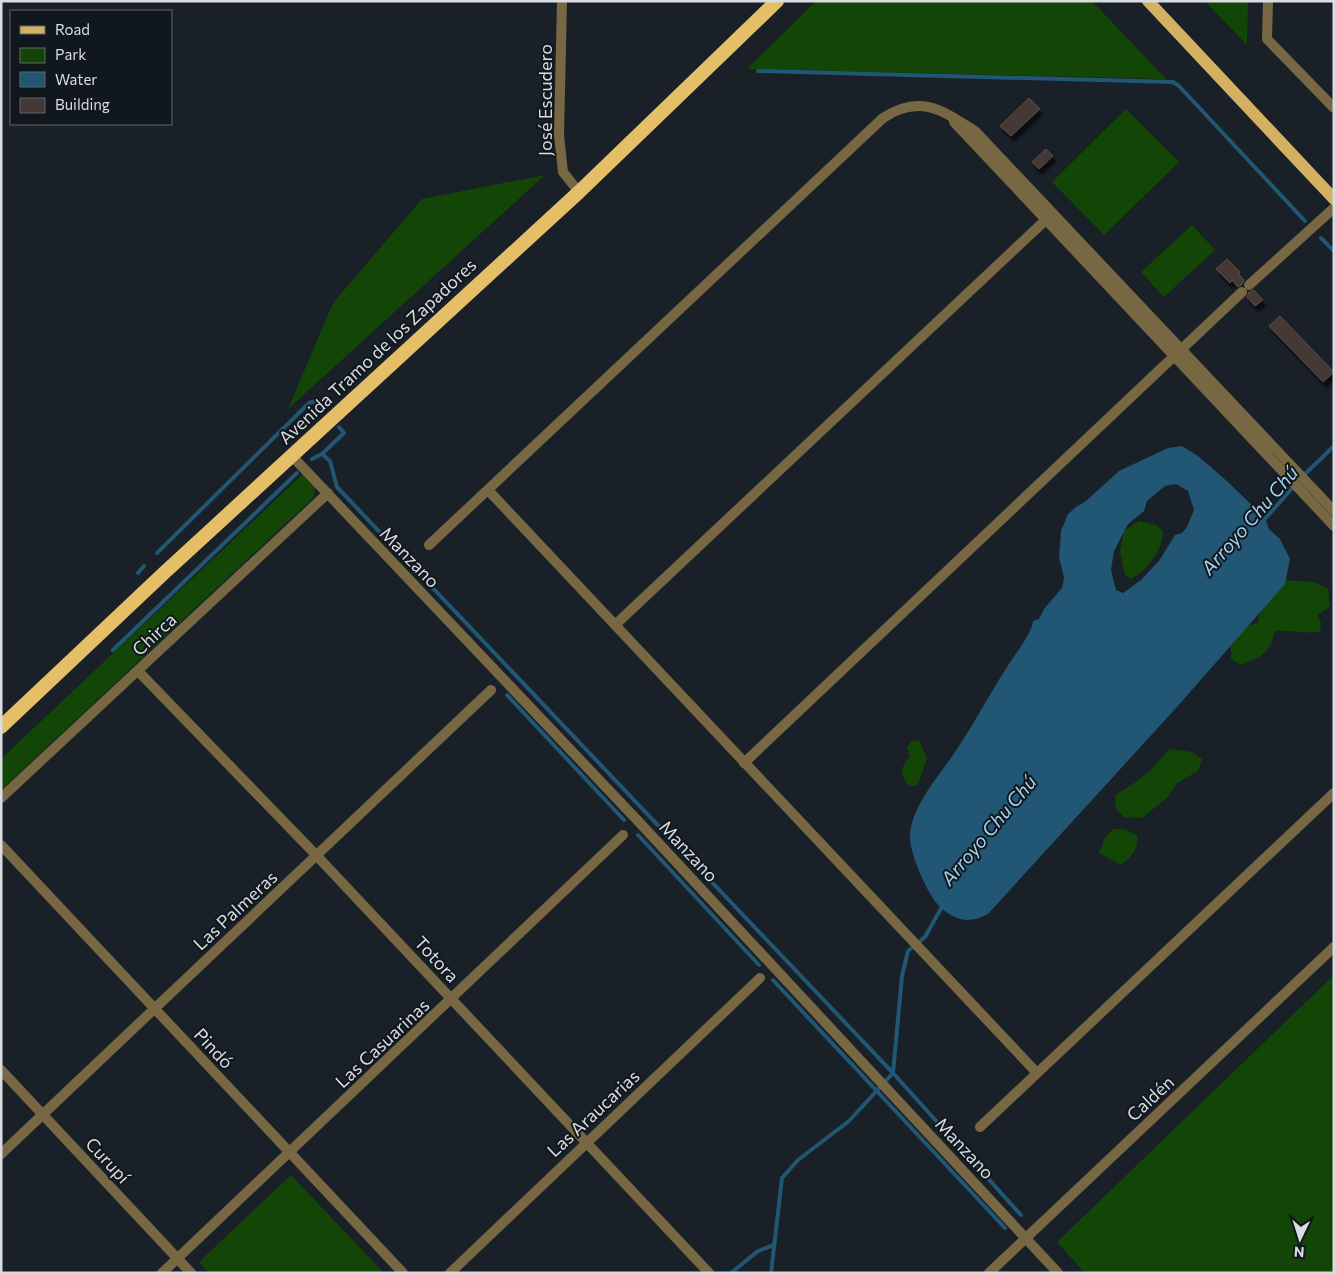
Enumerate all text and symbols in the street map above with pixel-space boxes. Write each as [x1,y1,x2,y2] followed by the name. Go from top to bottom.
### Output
[10,10,172,125] legend
[55,20,90,38] text: Road
[534,44,556,156] street label: José Escudero
[55,45,86,63] text: Park
[55,70,97,88] text: Water
[55,95,110,113] text: Building
[274,254,480,448] street label: Avenida Tramo de los Zapadores
[1195,461,1303,580] water label: Arroyo Chu Chú
[376,522,444,592] street label: Manzano
[127,608,181,660] street label: Chirca
[935,770,1041,890] water label: Arroyo Chu Chú
[655,816,723,886] street label: Manzano
[189,866,281,954] street label: Las Palmeras
[410,931,464,987] street label: Totora
[330,994,434,1092] street label: Las Casuarinas
[190,1023,238,1073] street label: Pindó
[542,1065,644,1161] street label: Las Araucarias
[1122,1071,1178,1125] street label: Caldén
[931,1113,999,1183] street label: Manzano
[81,1132,136,1189] street label: Curupí
[1275,1214,1325,1264] north arrow
[1293,1244,1305,1261] text: N

